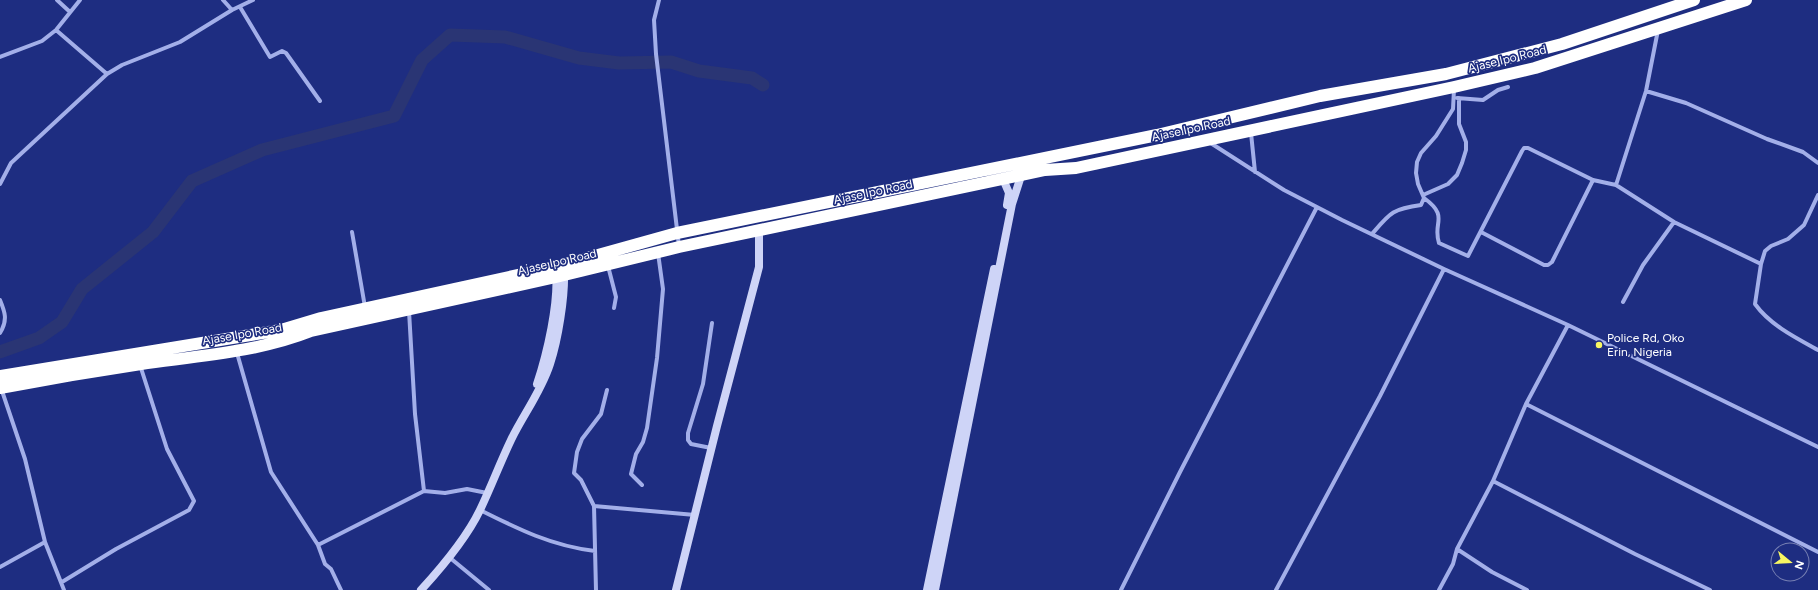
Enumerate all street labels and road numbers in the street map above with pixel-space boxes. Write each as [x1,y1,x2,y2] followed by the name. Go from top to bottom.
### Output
[1466,42,1548,76] street label: Ajase Ipo Road
[1150,114,1232,144] street label: Ajase Ipo Road
[832,177,914,207] street label: Ajase Ipo Road
[516,246,598,278] street label: Ajase Ipo Road
[201,320,283,348] street label: Ajase Ipo Road

